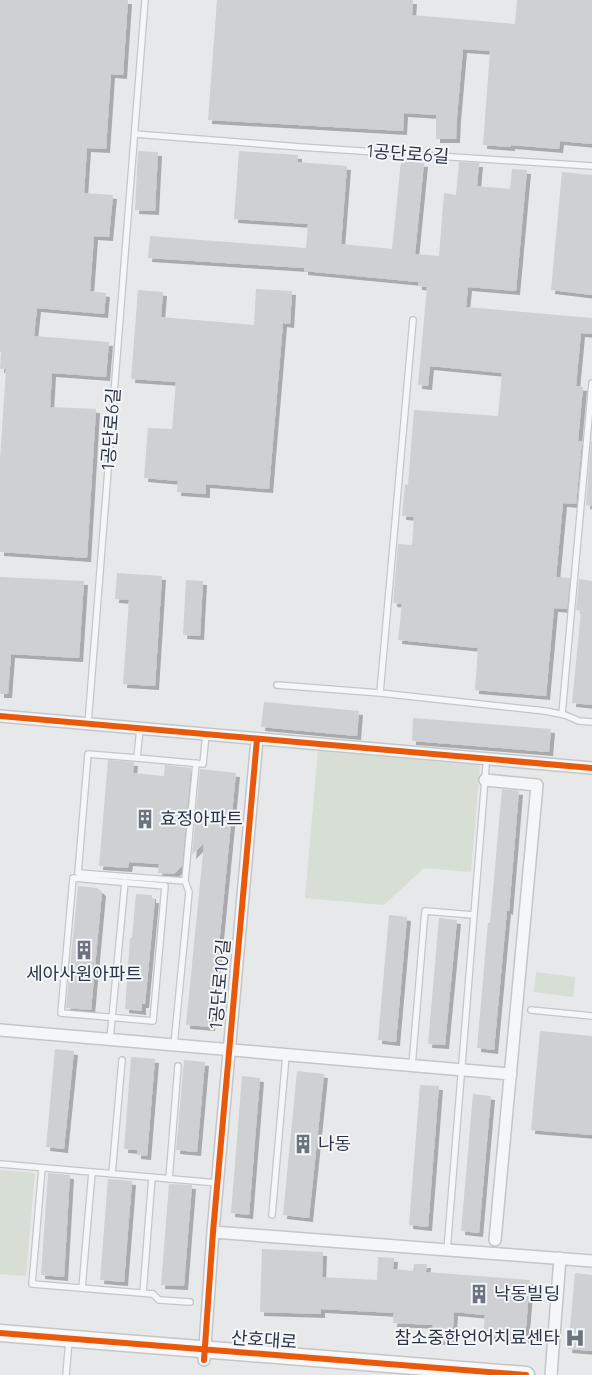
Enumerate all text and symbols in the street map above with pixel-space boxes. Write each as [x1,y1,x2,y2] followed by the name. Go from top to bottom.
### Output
[366,139,450,168] street label: 1공단로6길
[96,387,125,471] street label: 1공단로6길
[160,807,243,830] place label: 효정아파트
[134,808,156,830] building icon: 효정아파트
[204,938,235,1030] street label: 1공단로10길
[73,939,95,961] building icon: 세아사원아파트
[26,962,142,985] place label: 세아사원아파트
[318,1132,351,1155] place label: 나동
[292,1133,314,1155] building icon: 나동
[494,1282,560,1305] place label: 낙동빌딩
[468,1283,490,1305] building icon: 낙동빌딩
[230,1326,298,1353] street label: 산호대로
[394,1326,560,1349] place label: 참소중한언어치료센타
[564,1327,586,1349] hospital icon: 참소중한언어치료센타

